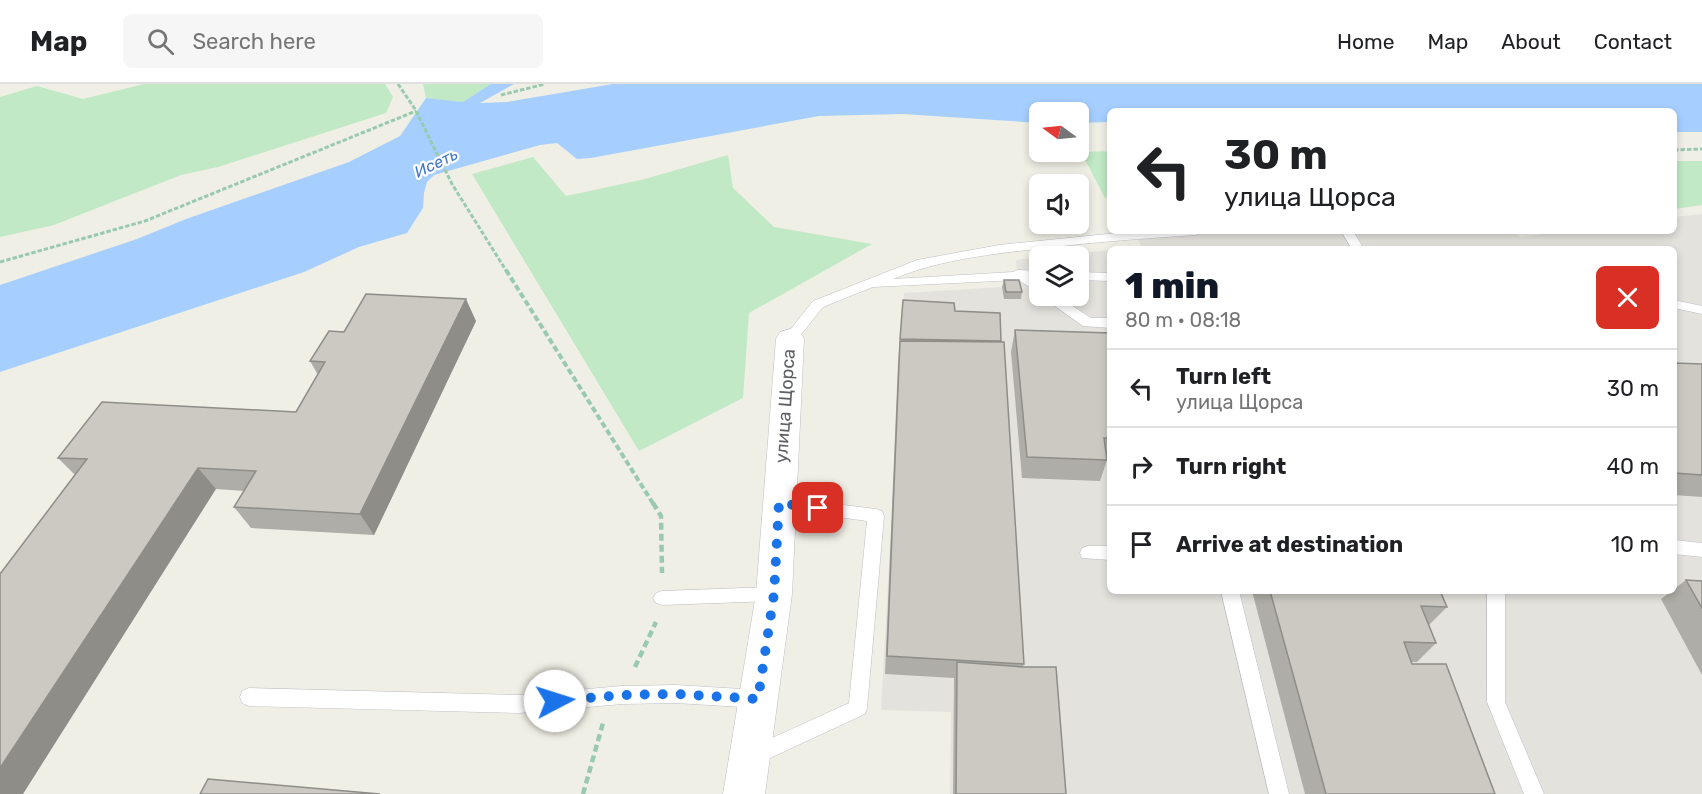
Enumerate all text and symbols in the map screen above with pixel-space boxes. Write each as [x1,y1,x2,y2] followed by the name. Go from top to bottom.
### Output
[123,14,543,68] search box
[30,25,87,58] text: Map
[144,25,177,58] icon: search
[192,28,316,55] text: Search here
[1337,29,1394,54] text: Home
[1427,29,1468,54] text: Map
[1501,29,1561,54] text: About
[1594,29,1672,54] text: Contact
[1029,102,1089,162] north arrow
[1029,102,1089,306] map controls
[1224,130,1328,180] text: 30 m
[1125,132,1203,210] icon: left
[411,144,461,182] water label: Исеть
[1029,174,1089,234] button: sound
[1224,181,1396,213] text: улица Щорса
[1029,246,1089,306] button: layers
[1125,264,1219,307] text: 1 min
[1596,266,1659,329] button: close
[1125,308,1241,332] text: 80 m · 08:18
[770,348,800,464] street label: улица Щорса
[1176,363,1271,390] text: Turn left
[1125,372,1158,405] icon: left
[1607,375,1659,402] text: 30 m
[1176,390,1303,414] text: улица Щорса
[1125,450,1158,483] icon: right
[1176,453,1286,480] text: Turn right
[1606,453,1659,480] text: 40 m
[792,482,843,533] pin
[801,491,834,524] icon: arrive
[1125,528,1158,561] icon: arrive
[1176,531,1403,558] text: Arrive at destination
[1611,531,1659,558] text: 10 m
[523,669,587,733] position arrow

